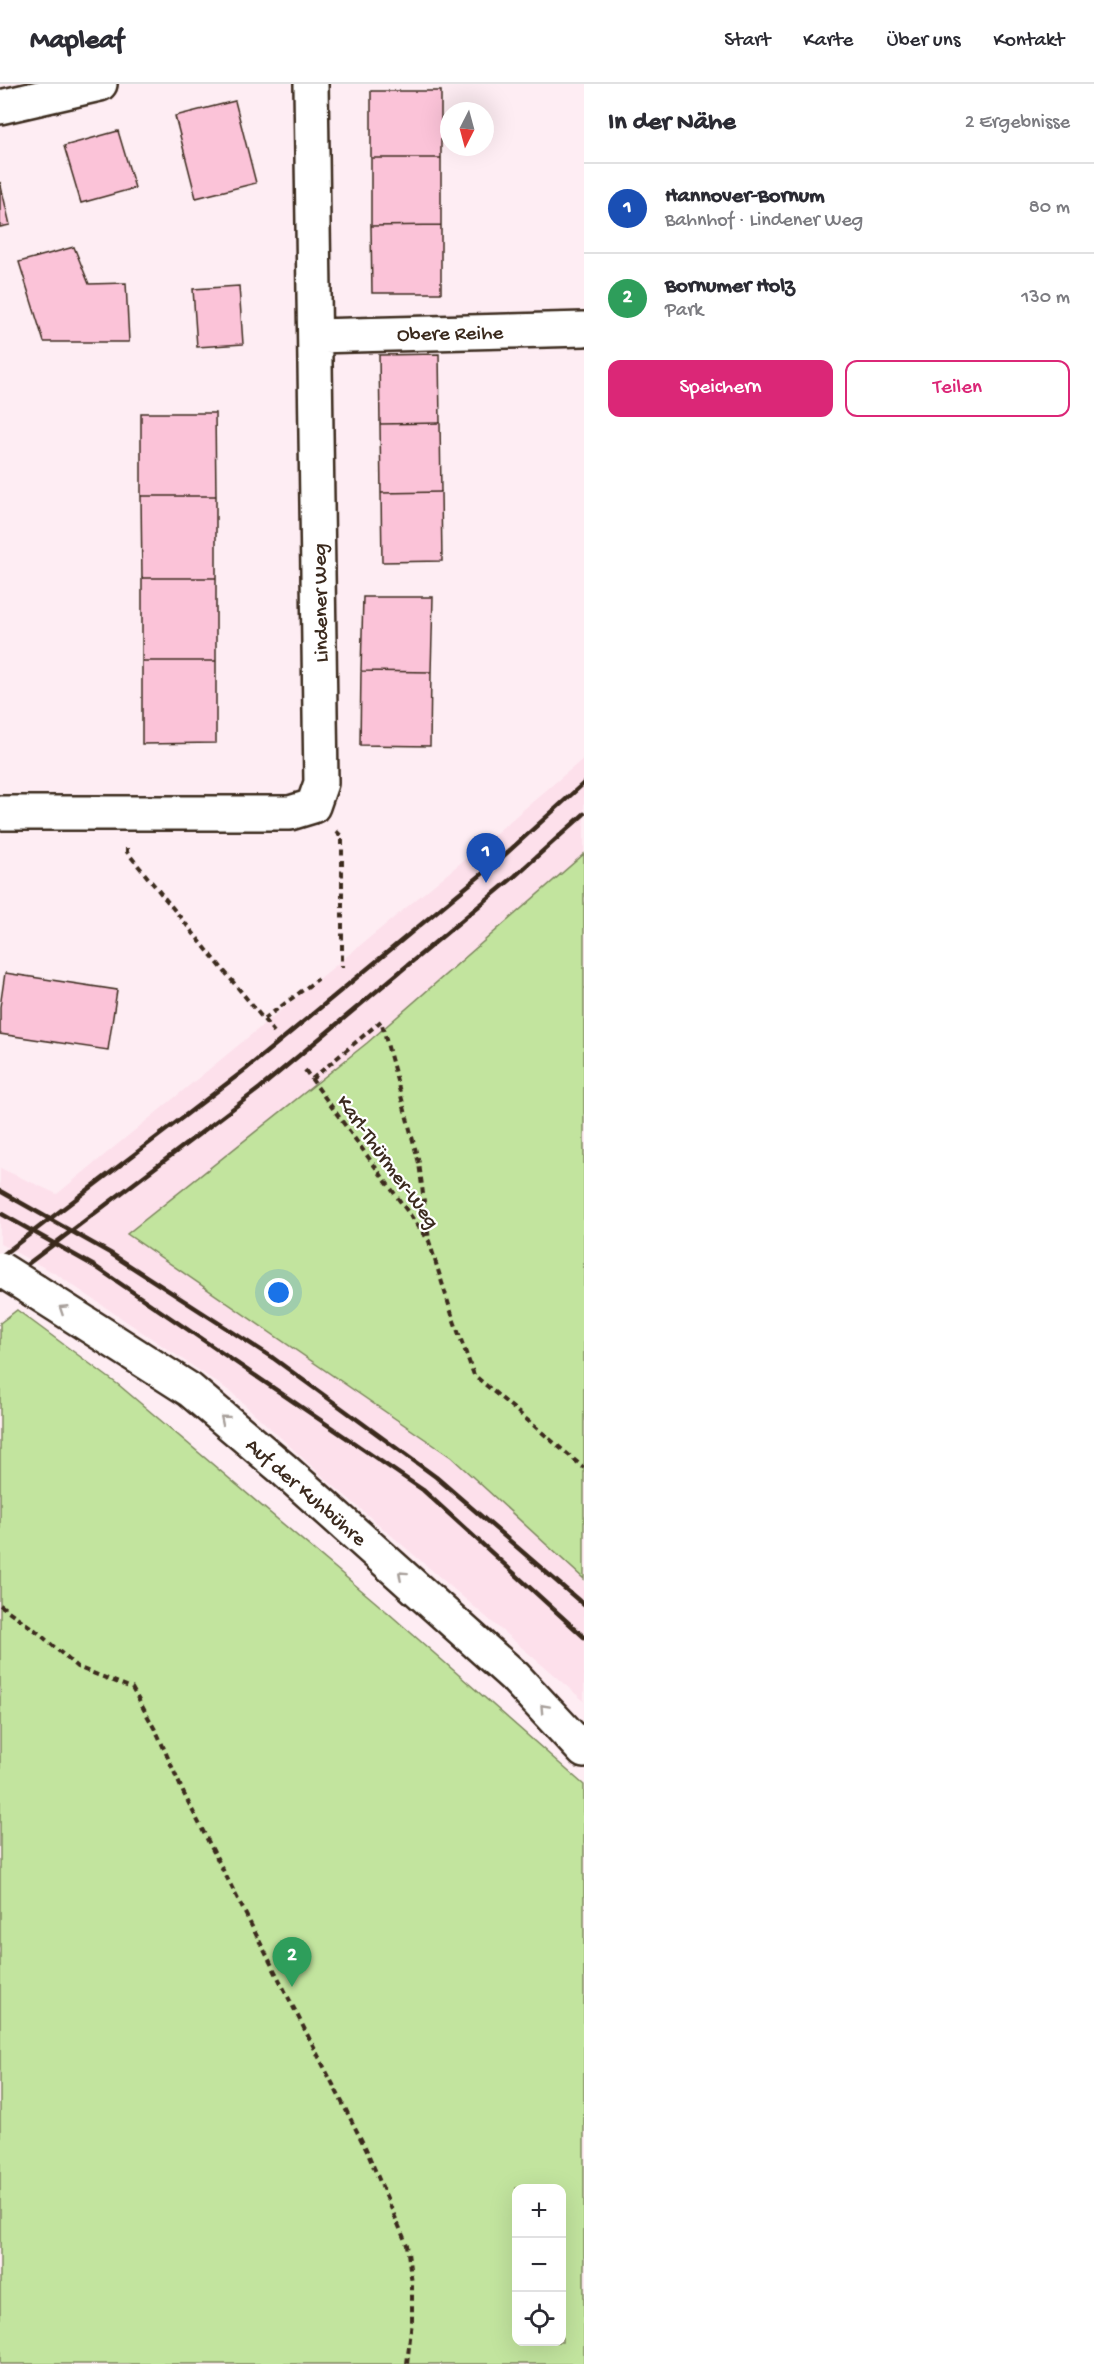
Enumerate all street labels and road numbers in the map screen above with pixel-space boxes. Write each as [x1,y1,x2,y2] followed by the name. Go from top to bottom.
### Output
[397,322,505,349] street label: Obere Reihe
[309,543,336,663] street label: Lindener Weg
[329,1091,443,1235] street label: Karl-Thürmer-Weg
[239,1434,371,1554] street label: Auf der Kuhbühre

